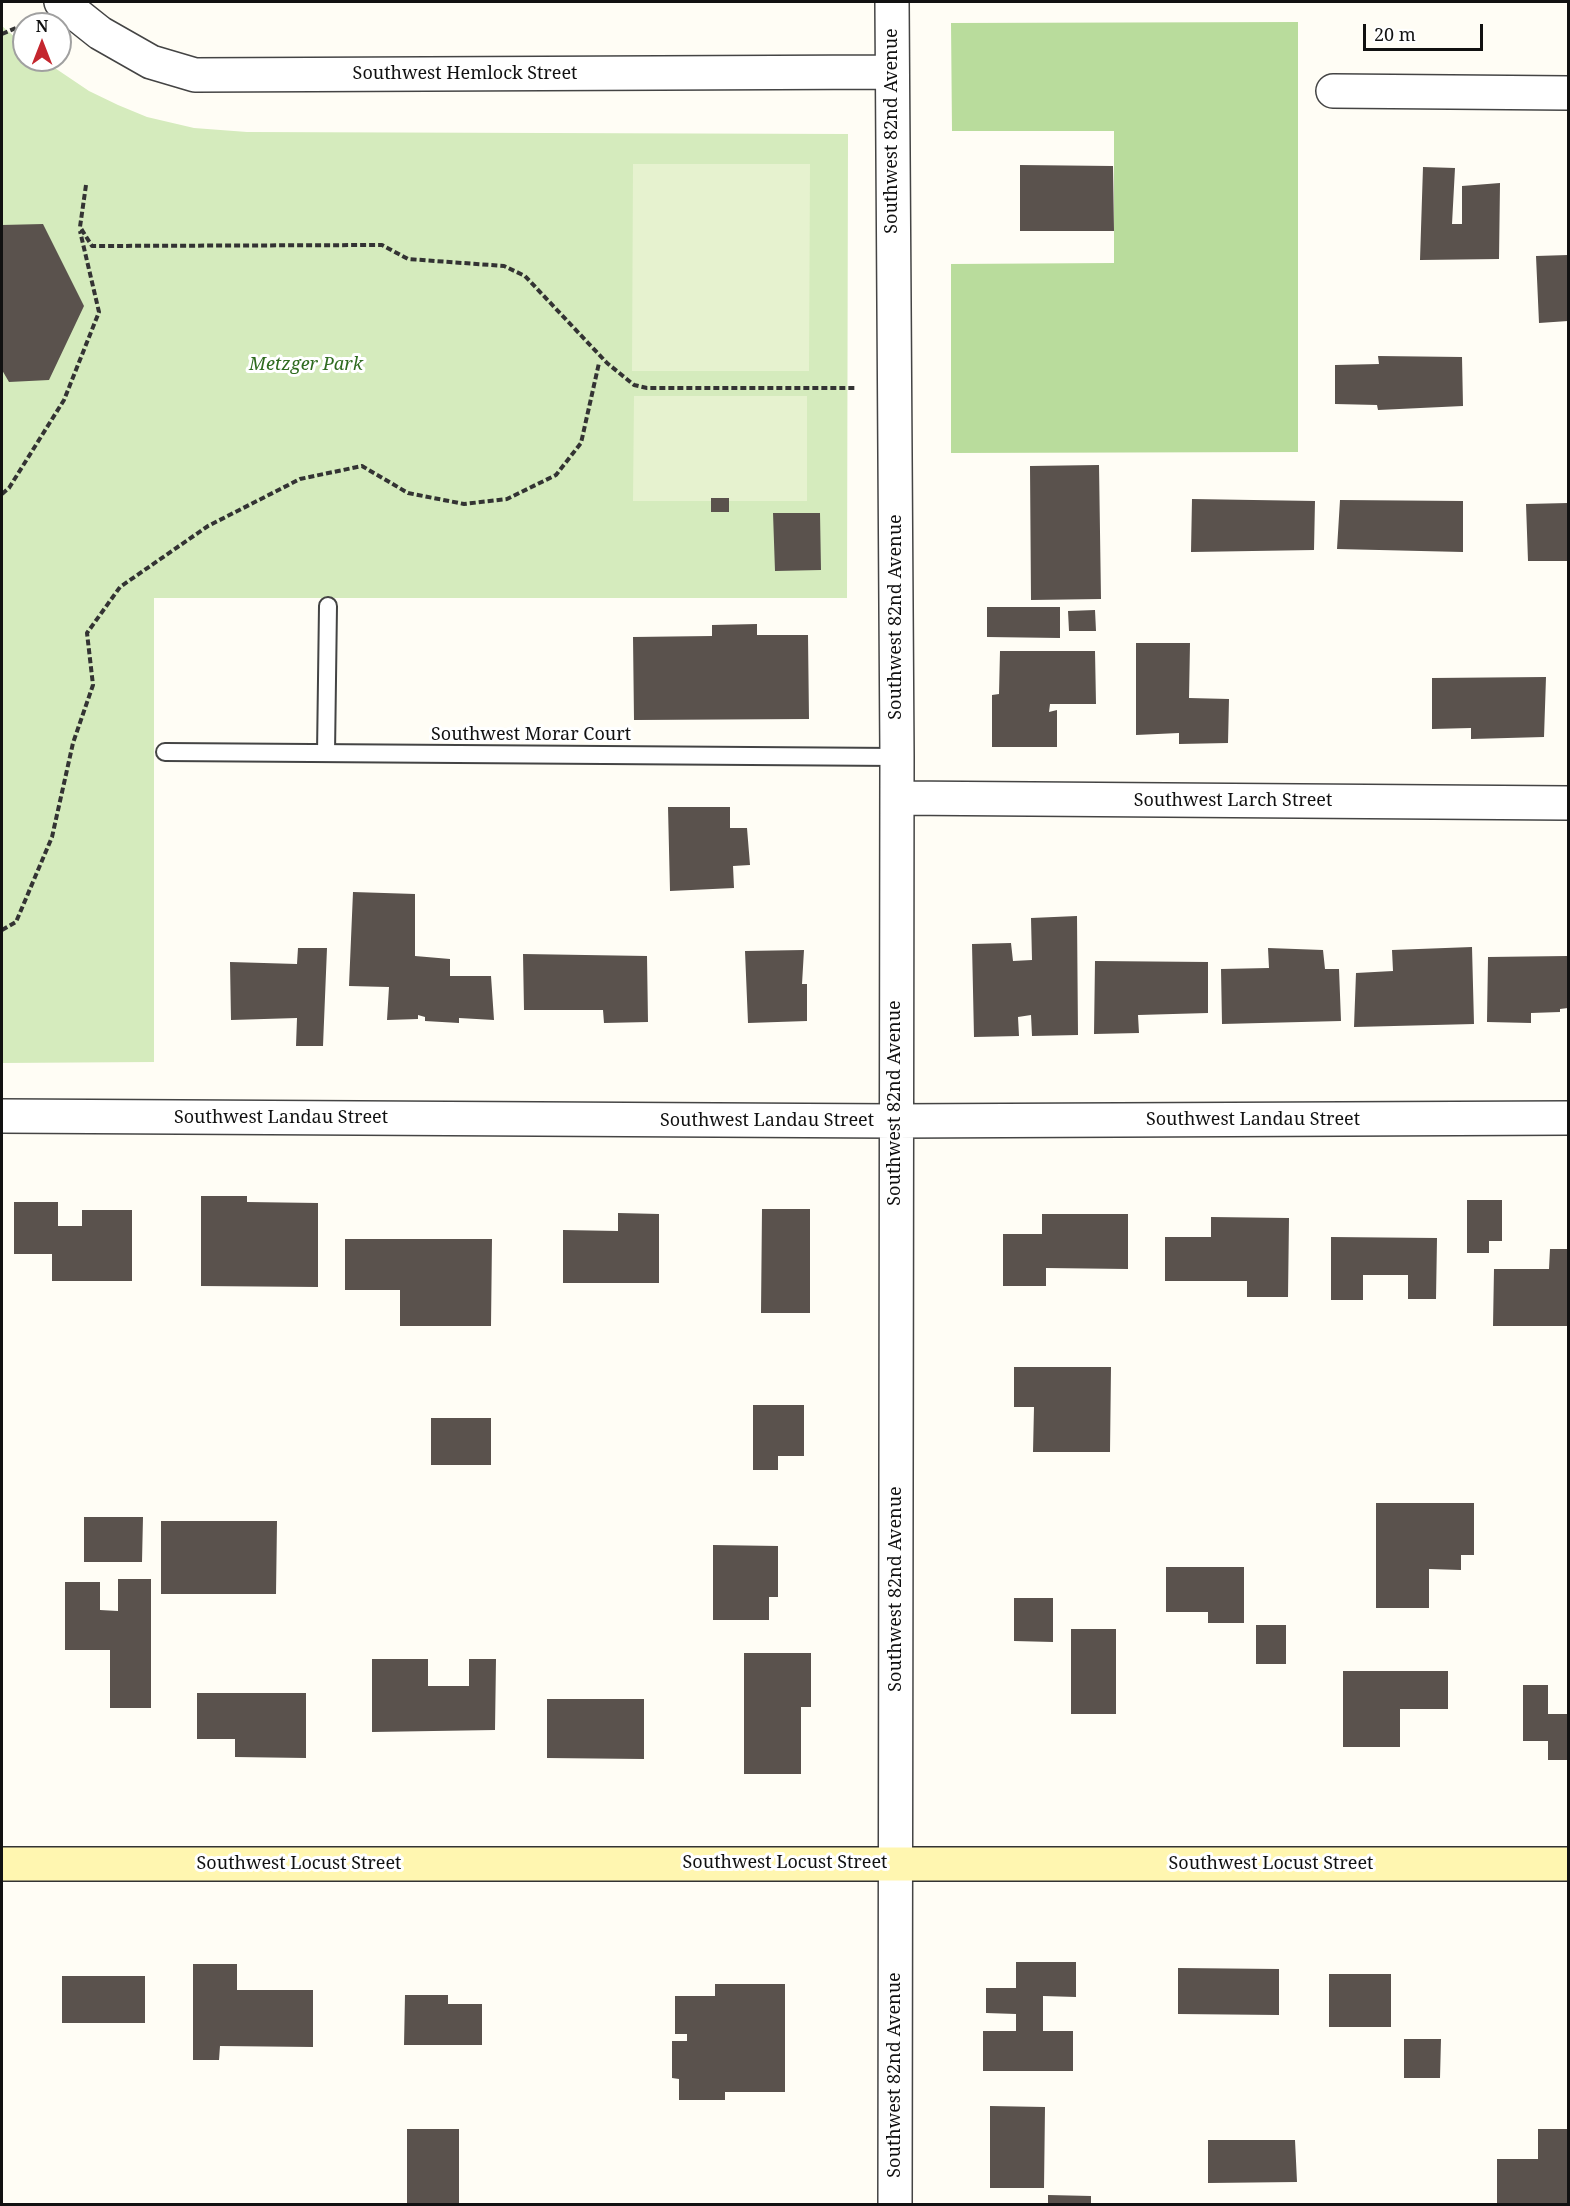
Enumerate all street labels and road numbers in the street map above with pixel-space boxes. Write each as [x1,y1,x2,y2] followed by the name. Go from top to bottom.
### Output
[881,28,903,234] street label: Southwest 82nd Avenue
[353,63,577,85] street label: Southwest Hemlock Street
[885,514,907,720] street label: Southwest 82nd Avenue
[431,724,631,746] street label: Southwest Morar Court
[1134,790,1332,812] street label: Southwest Larch Street
[884,1000,906,1206] street label: Southwest 82nd Avenue
[174,1107,388,1129] street label: Southwest Landau Street
[1146,1109,1360,1131] street label: Southwest Landau Street
[660,1110,874,1132] street label: Southwest Landau Street
[885,1486,907,1692] street label: Southwest 82nd Avenue
[683,1852,887,1874] street label: Southwest Locust Street
[197,1853,401,1875] street label: Southwest Locust Street
[1169,1853,1373,1875] street label: Southwest Locust Street
[884,1972,906,2178] street label: Southwest 82nd Avenue

